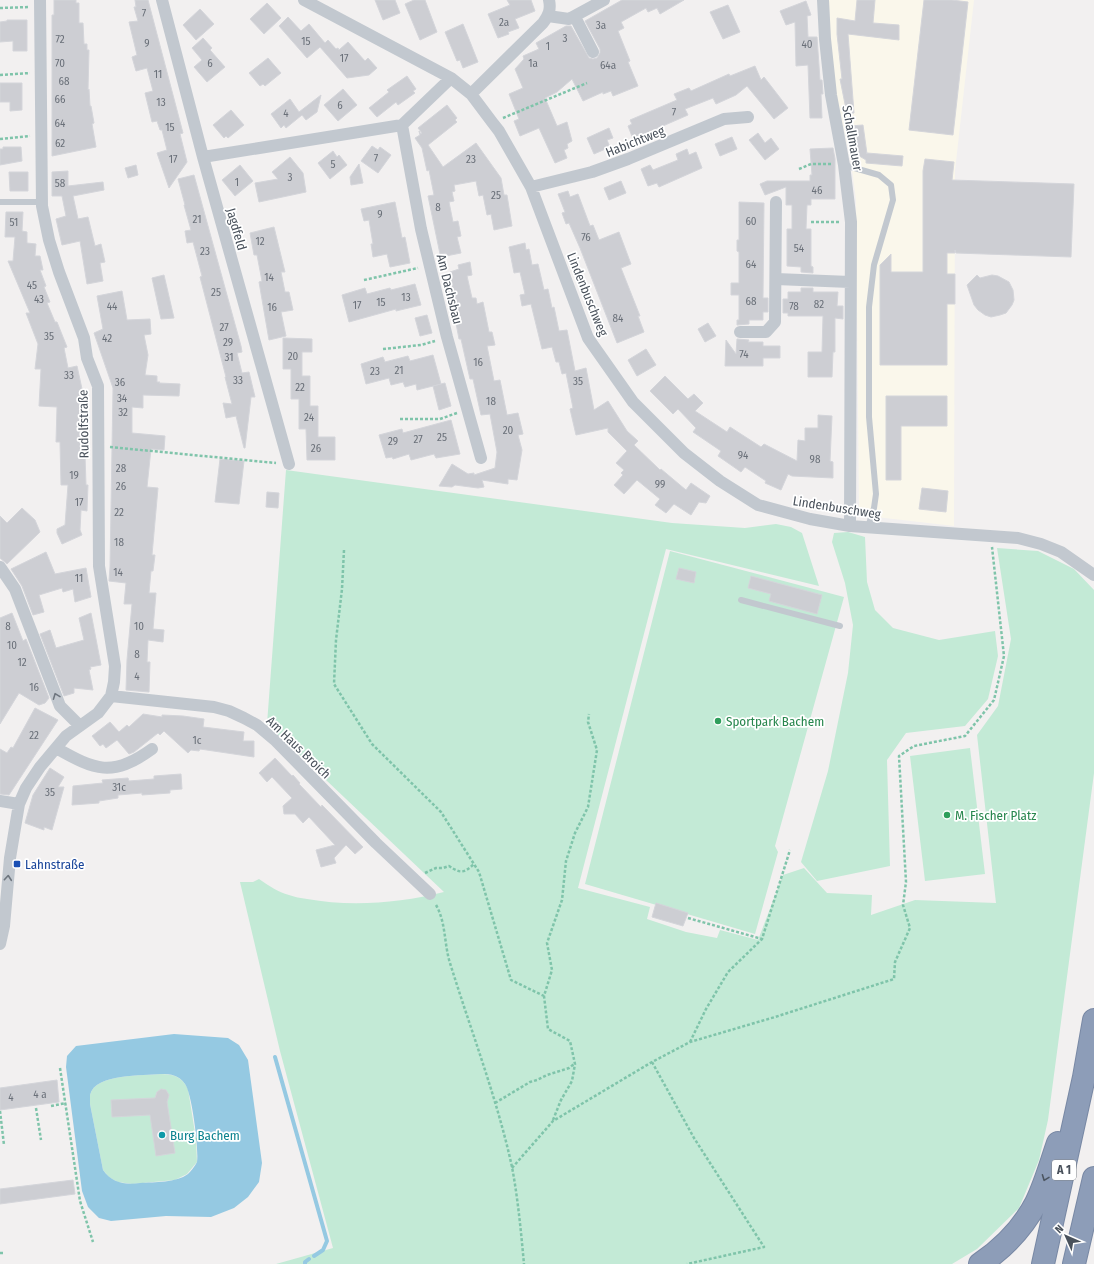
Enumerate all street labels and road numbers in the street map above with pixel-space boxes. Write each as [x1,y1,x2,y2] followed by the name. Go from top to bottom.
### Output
[839,104,866,172] street label: Schallmauer
[604,123,668,160] street label: Habichtweg
[223,206,250,252] street label: Jagdfeld
[564,250,611,339] street label: Lindenbuschweg
[434,253,465,326] street label: Am Dachsbau
[75,389,92,458] street label: Rudolfstraße
[792,493,883,522] street label: Lindenbuschweg
[263,713,334,782] street label: Am Haus Broich
[1052,1160,1076,1180] road number: A 1

